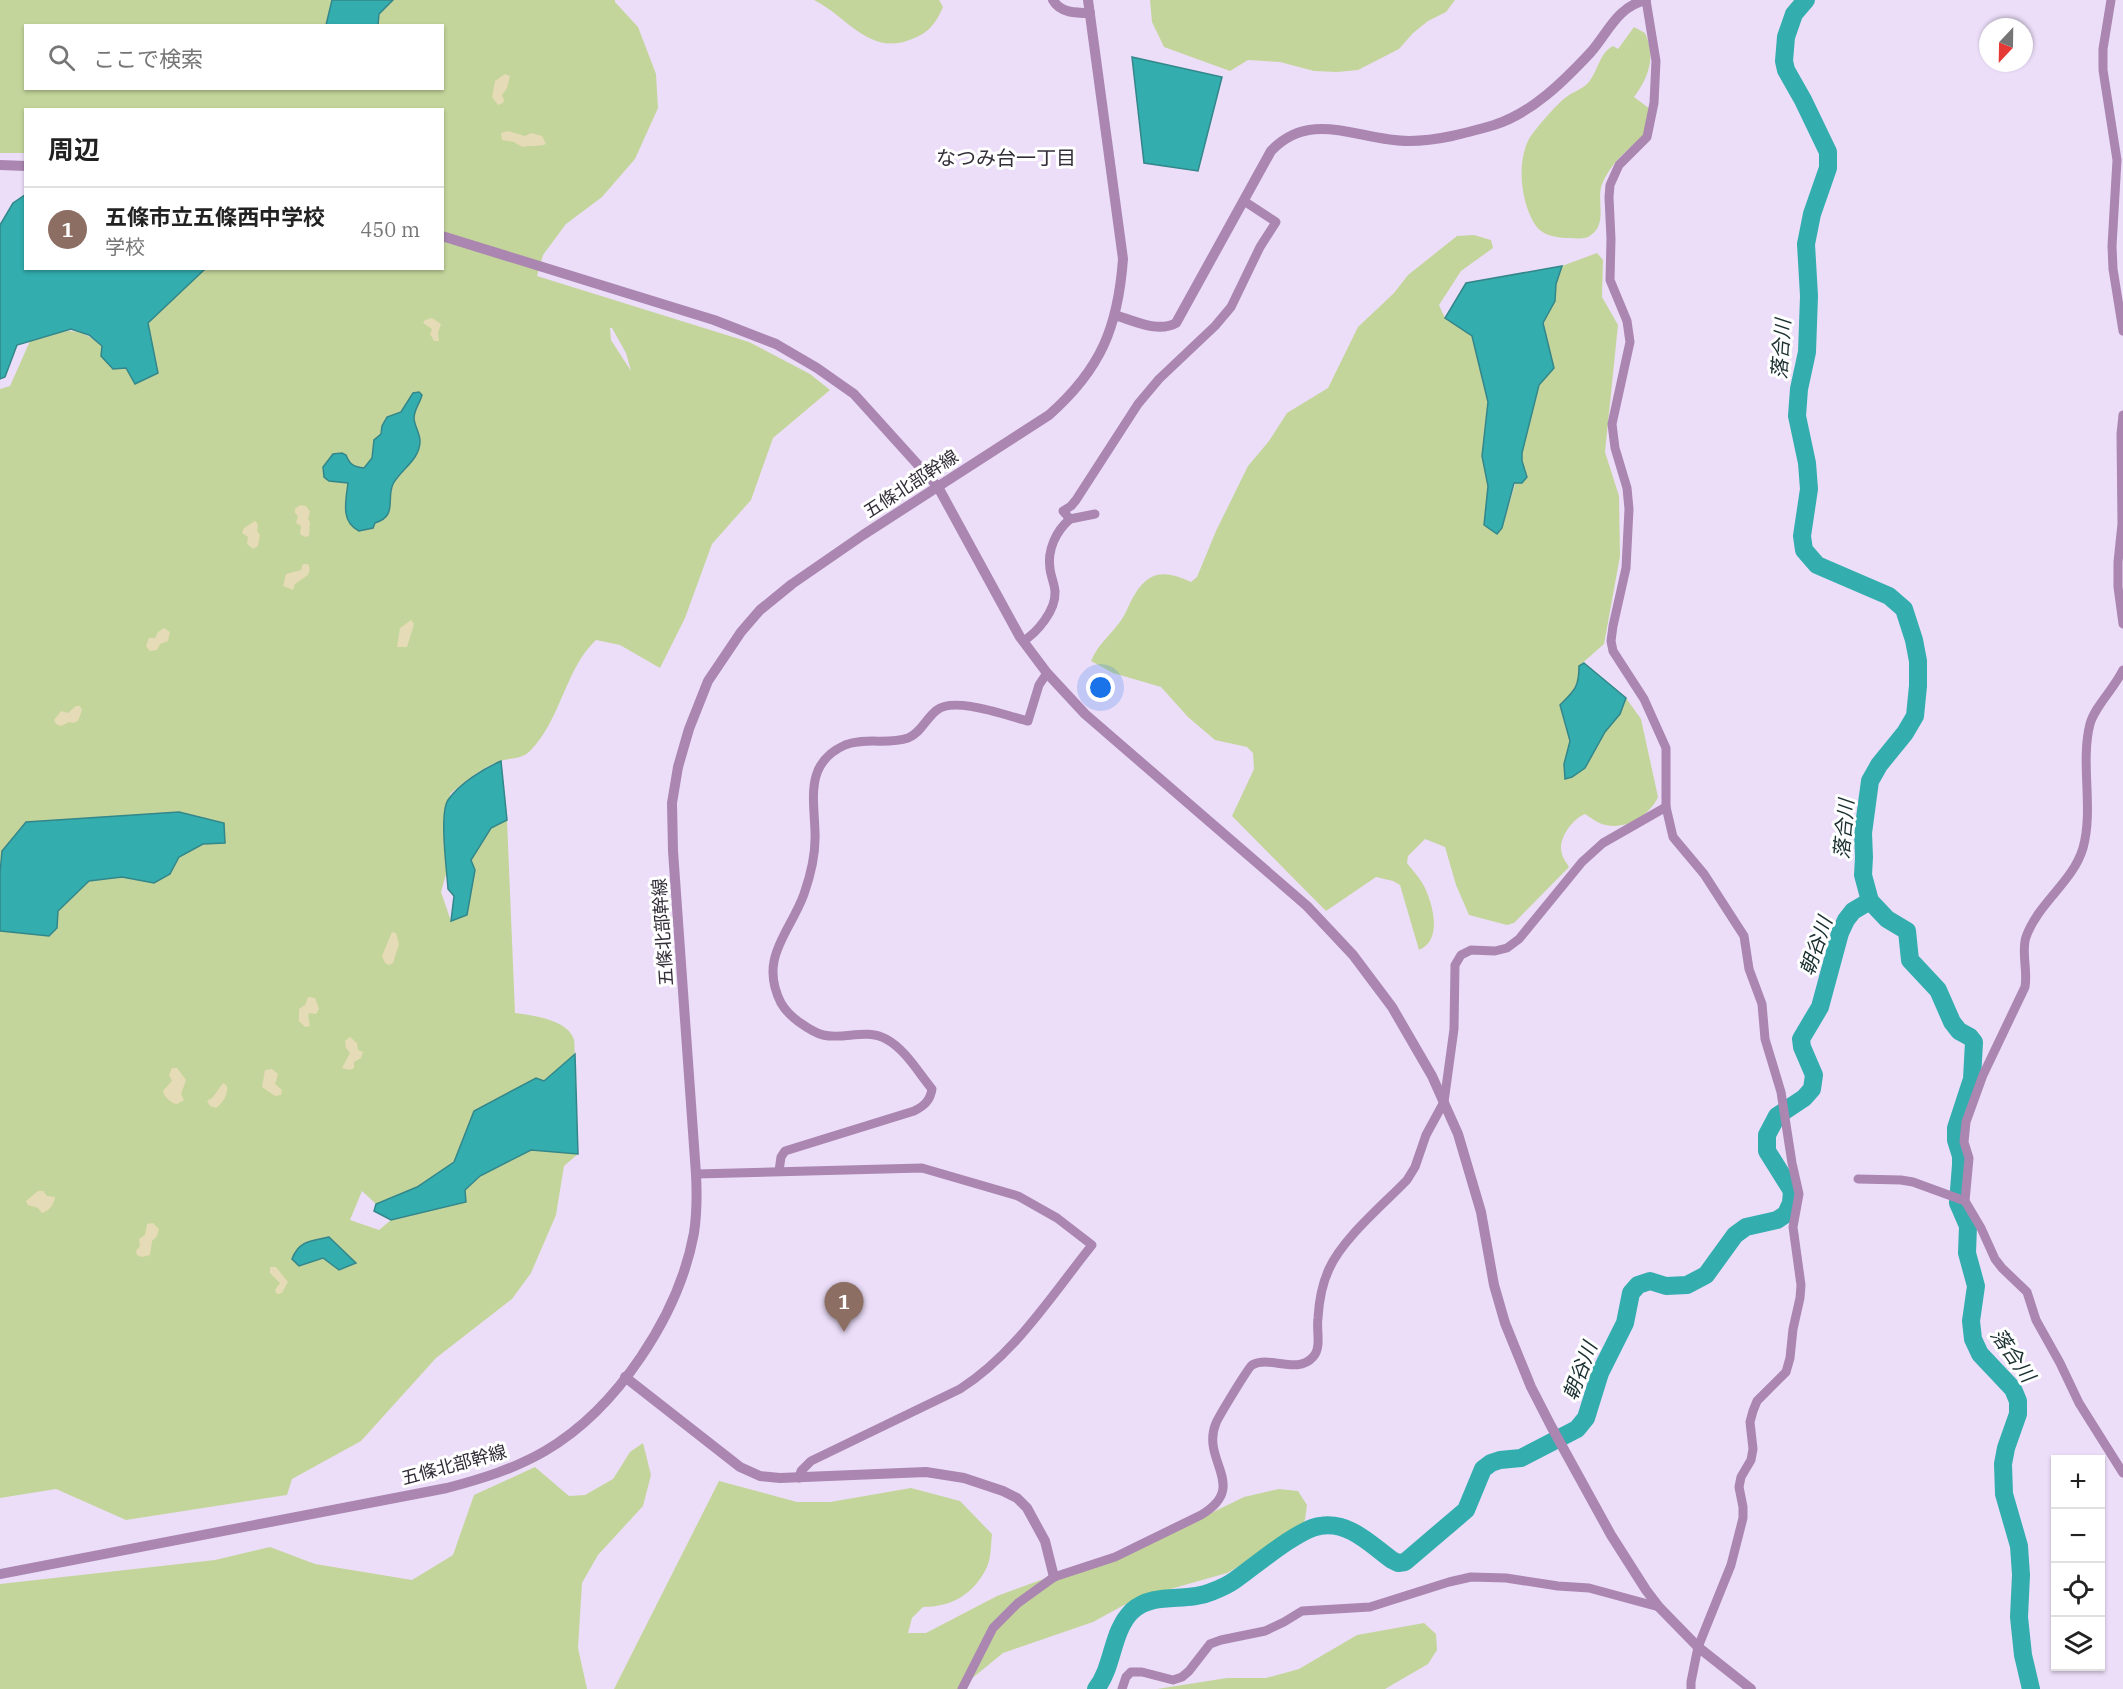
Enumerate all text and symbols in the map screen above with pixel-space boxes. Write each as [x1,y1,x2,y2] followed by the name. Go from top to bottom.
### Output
[1979,18,2033,72] north arrow
[24,24,444,90] search box
[45,41,78,74] icon: search
[93,44,203,73] text: ここで検索
[48,132,100,166] text: 周辺
[936,144,1076,171] district label: なつみ台一丁目
[105,202,325,231] text: 五條市立五條西中学校
[62,216,74,243] text: 1
[360,216,420,243] text: 450 m
[105,233,145,260] text: 学校
[1765,316,1796,380] water label: 落合川
[859,445,962,523] street label: 五條北部幹線
[1086,673,1115,702] your location
[1827,796,1860,860] water label: 落合川
[647,877,678,987] street label: 五條北部幹線
[1793,911,1839,979] water label: 朝谷川
[824,1282,864,1332] pin: 1
[1985,1322,2043,1389] water label: 落合川
[1556,1336,1604,1404] water label: 朝谷川
[399,1439,509,1490] street label: 五條北部幹線
[2051,1455,2105,1671] map controls
[2051,1455,2105,1509] button: +
[2051,1509,2105,1563] button: −
[2051,1563,2105,1617] button: locate
[2051,1617,2105,1671] button: layers

